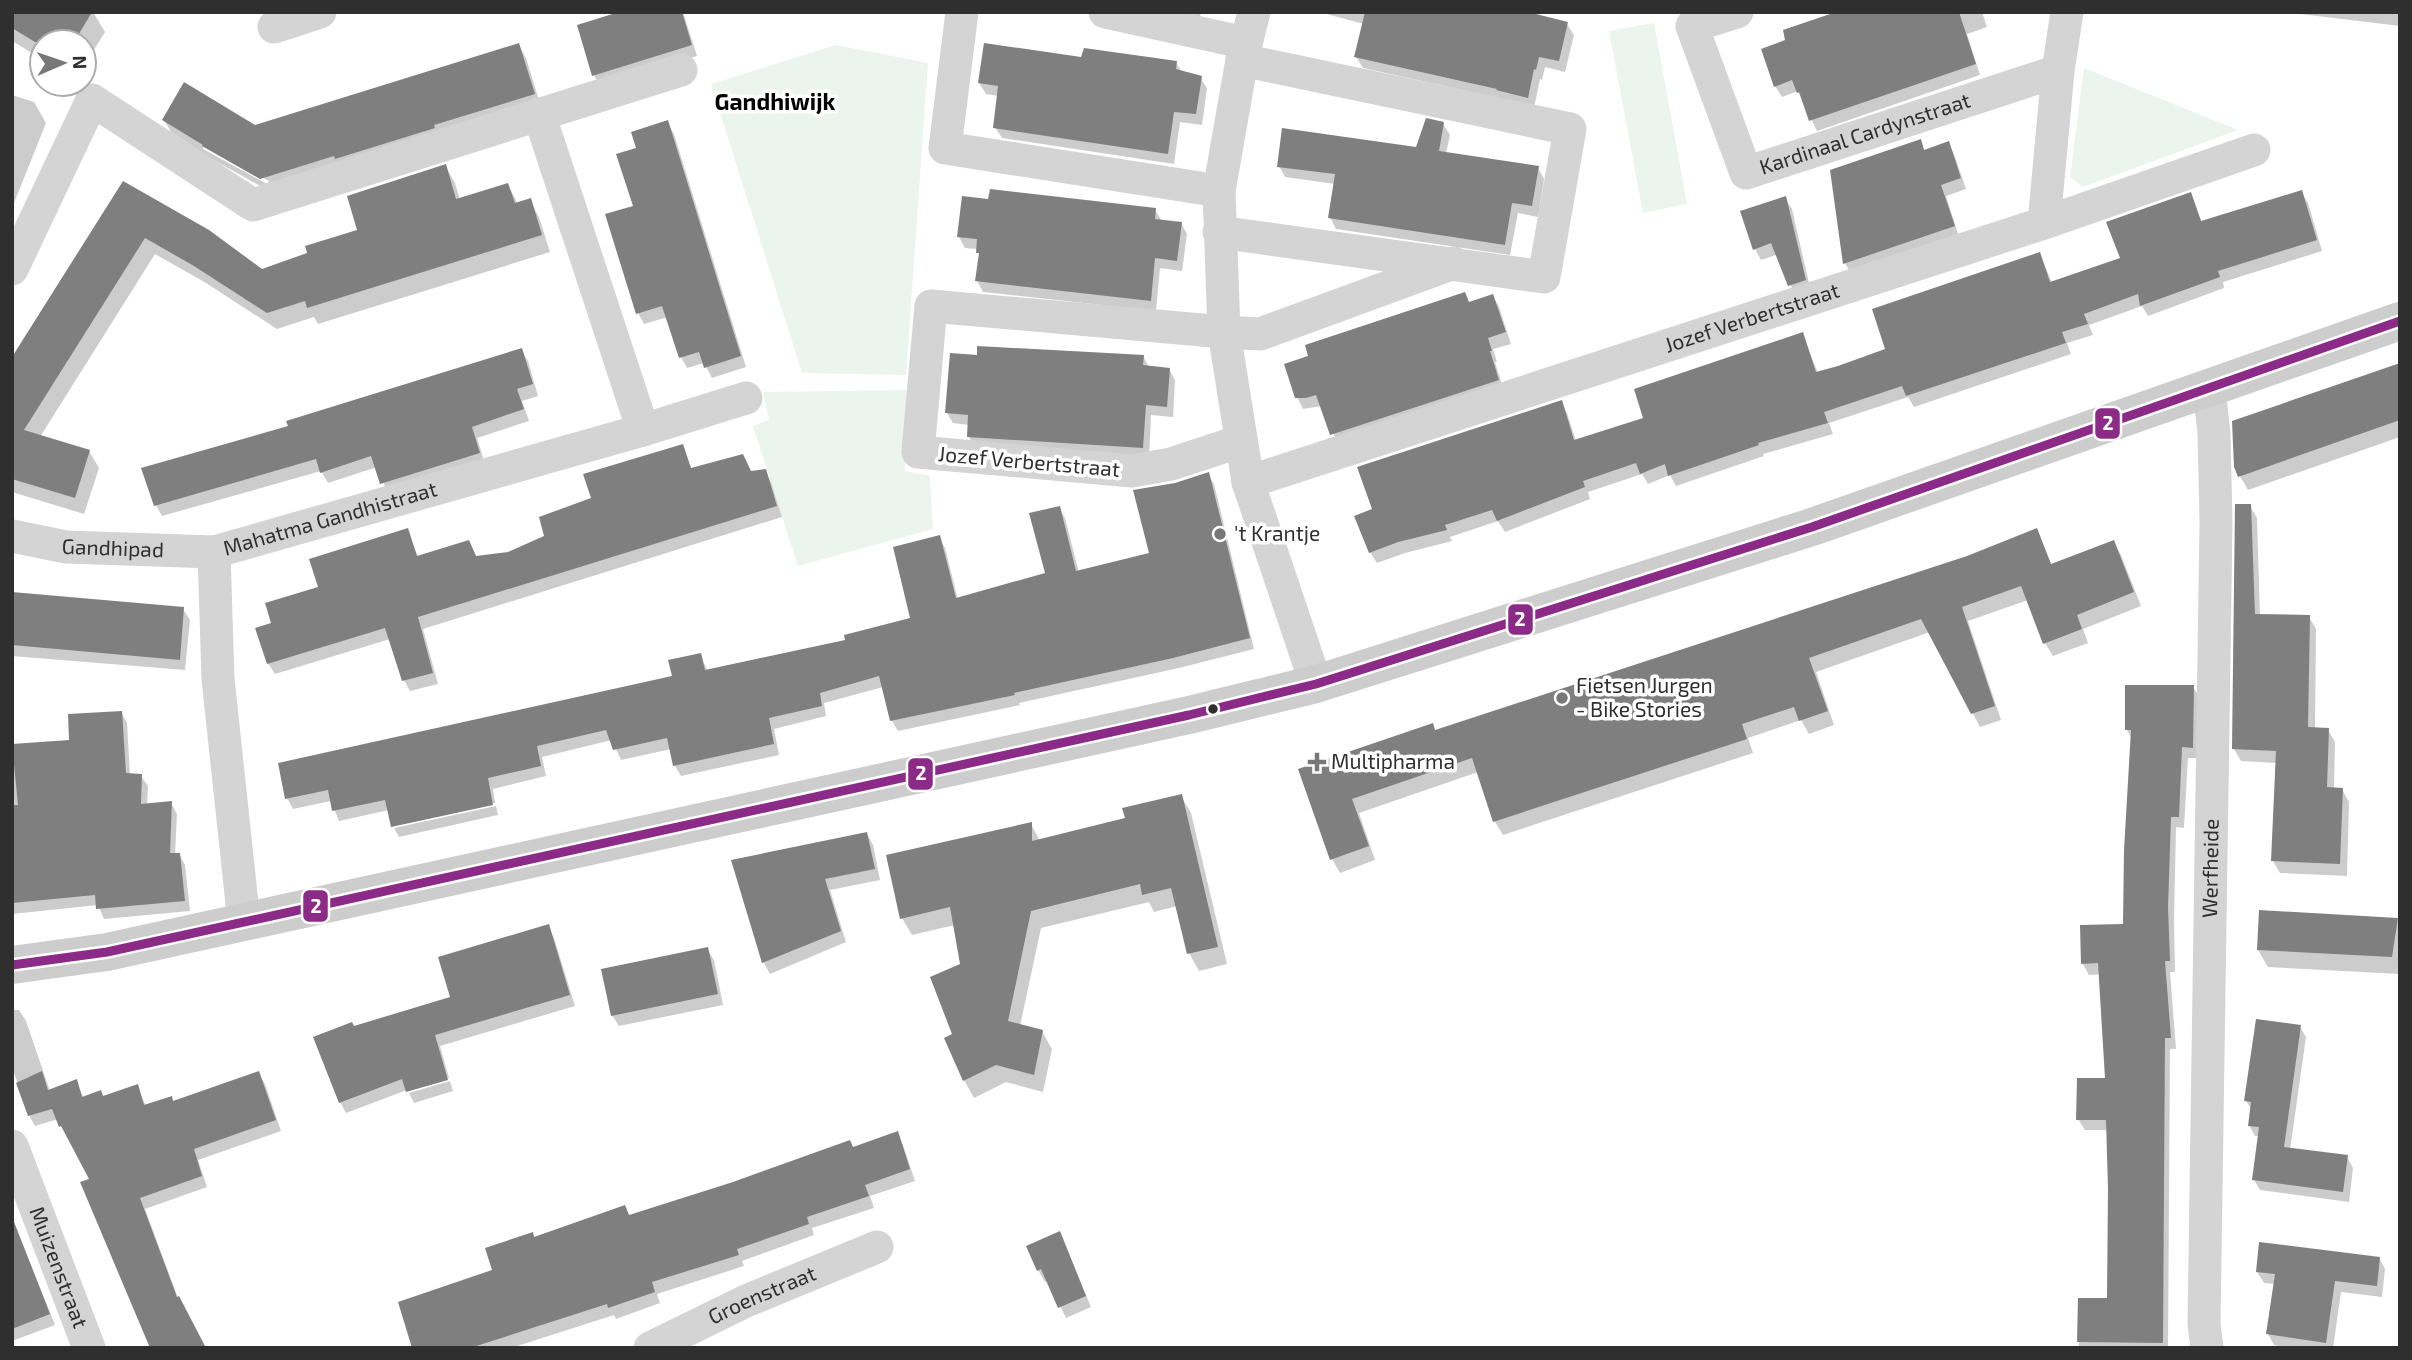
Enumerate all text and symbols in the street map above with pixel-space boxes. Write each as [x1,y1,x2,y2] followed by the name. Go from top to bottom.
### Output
[28,28,98,98] north arrow
[69,55,92,70] text: N
[715,87,836,115] district label: Gandhiwijk
[1756,87,1973,179] street label: Kardinaal Cardynstraat
[1661,276,1842,357] street label: Jozef Verbertstraat
[2094,407,2121,440] line badge: 2
[2102,411,2114,434] text: 2
[937,440,1121,481] street label: Jozef Verbertstraat
[220,475,439,560] street label: Mahatma Gandhistraat
[1234,520,1320,546] place label: 't Krantje
[1212,526,1228,542] marker: 't Krantje
[61,533,164,561] street label: Gandhipad
[1507,603,1534,636] line badge: 2
[1514,607,1526,630] text: 2
[1576,672,1713,721] place label: Fietsen Jurgen - Bike Stories
[1554,690,1570,706] marker: Fietsen Jurgen - Bike Stories
[1206,702,1220,716] unlabelled marker
[1331,748,1455,773] place label: Multipharma
[1309,754,1325,770] marker: Multipharma
[907,757,934,791] line badge: 2
[915,761,927,784] text: 2
[2196,818,2223,918] street label: Werfheide
[302,889,329,923] line badge: 2
[310,894,322,917] text: 2
[25,1203,94,1331] street label: Muizenstraat
[704,1260,819,1329] street label: Groenstraat

